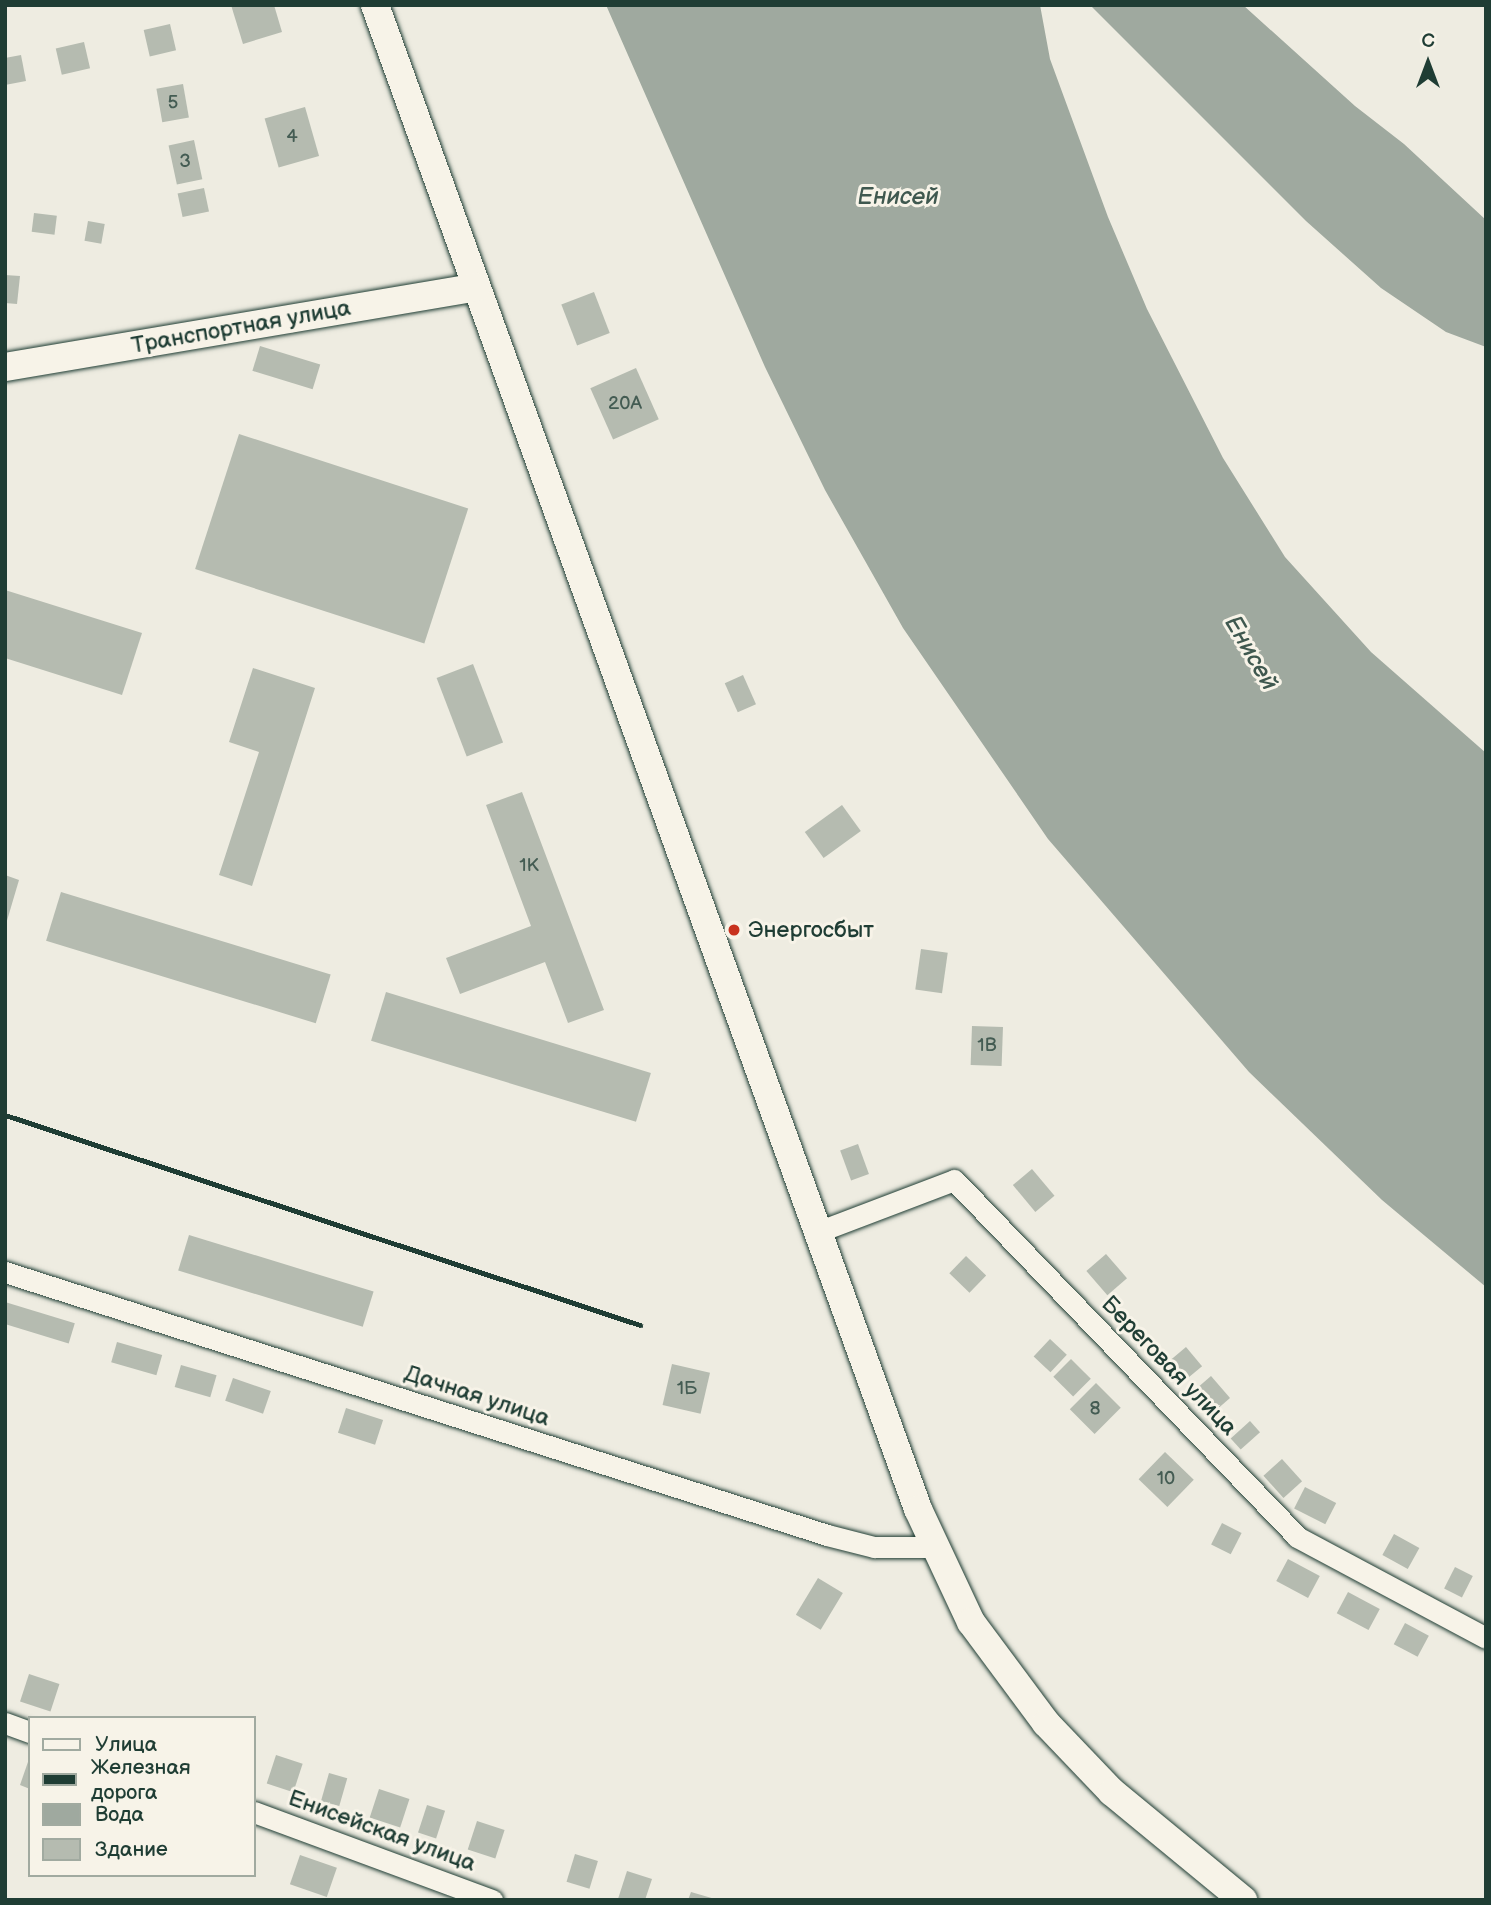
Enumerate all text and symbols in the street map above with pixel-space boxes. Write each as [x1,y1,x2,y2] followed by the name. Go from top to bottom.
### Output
[1393,28,1463,98] north arrow
[1421,30,1435,53] text: С
[168,92,178,114] house number: 5
[286,126,298,148] house number: 4
[179,151,191,173] house number: 3
[857,183,939,211] water label: Енисей
[129,294,353,360] street label: Транспортная улица
[608,393,642,415] house number: 20А
[1218,611,1284,695] water label: Енисей
[519,855,539,877] house number: 1К
[748,916,874,944] place label: Энергосбыт
[726,922,742,938] marker: Энергосбыт
[977,1035,997,1057] house number: 1В
[1095,1291,1243,1441] street label: Береговая улица
[401,1360,553,1432] street label: Дачная улица
[677,1378,697,1400] house number: 1Б
[1089,1398,1101,1420] house number: 8
[1157,1468,1175,1490] house number: 10
[28,1716,256,1877] legend
[95,1732,157,1757] text: Улица
[91,1755,191,1805] text: Железная дорога
[285,1784,479,1878] street label: Енисейская улица
[95,1802,144,1827] text: Вода
[95,1837,168,1862] text: Здание

